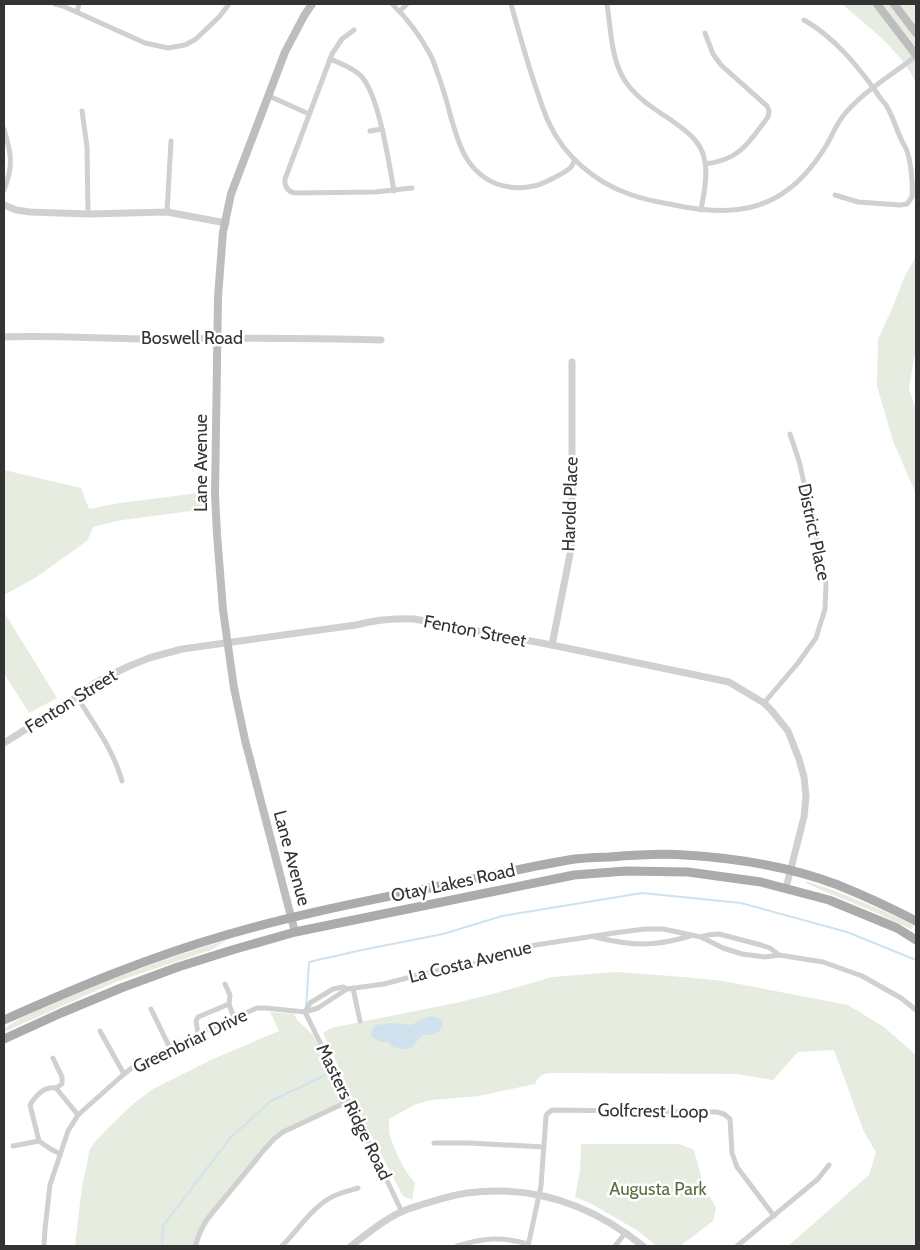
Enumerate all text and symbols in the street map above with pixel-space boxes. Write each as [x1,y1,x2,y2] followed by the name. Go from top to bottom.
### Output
[141,327,243,349] street label: Boswell Road
[190,414,212,512] street label: Lane Avenue
[557,456,583,552] street label: Harold Place
[793,482,835,582] street label: District Place
[422,610,528,652] street label: Fenton Street
[21,664,121,738] street label: Fenton Street
[269,808,315,908] street label: Lane Avenue
[389,859,517,907] street label: Otay Lakes Road
[406,936,534,988] street label: La Costa Avenue
[129,1004,251,1078] street label: Greenbriar Drive
[311,1040,397,1184] street label: Masters Ridge Road
[597,1099,709,1123] street label: Golfcrest Loop
[609,1178,708,1200] park label: Augusta Park

